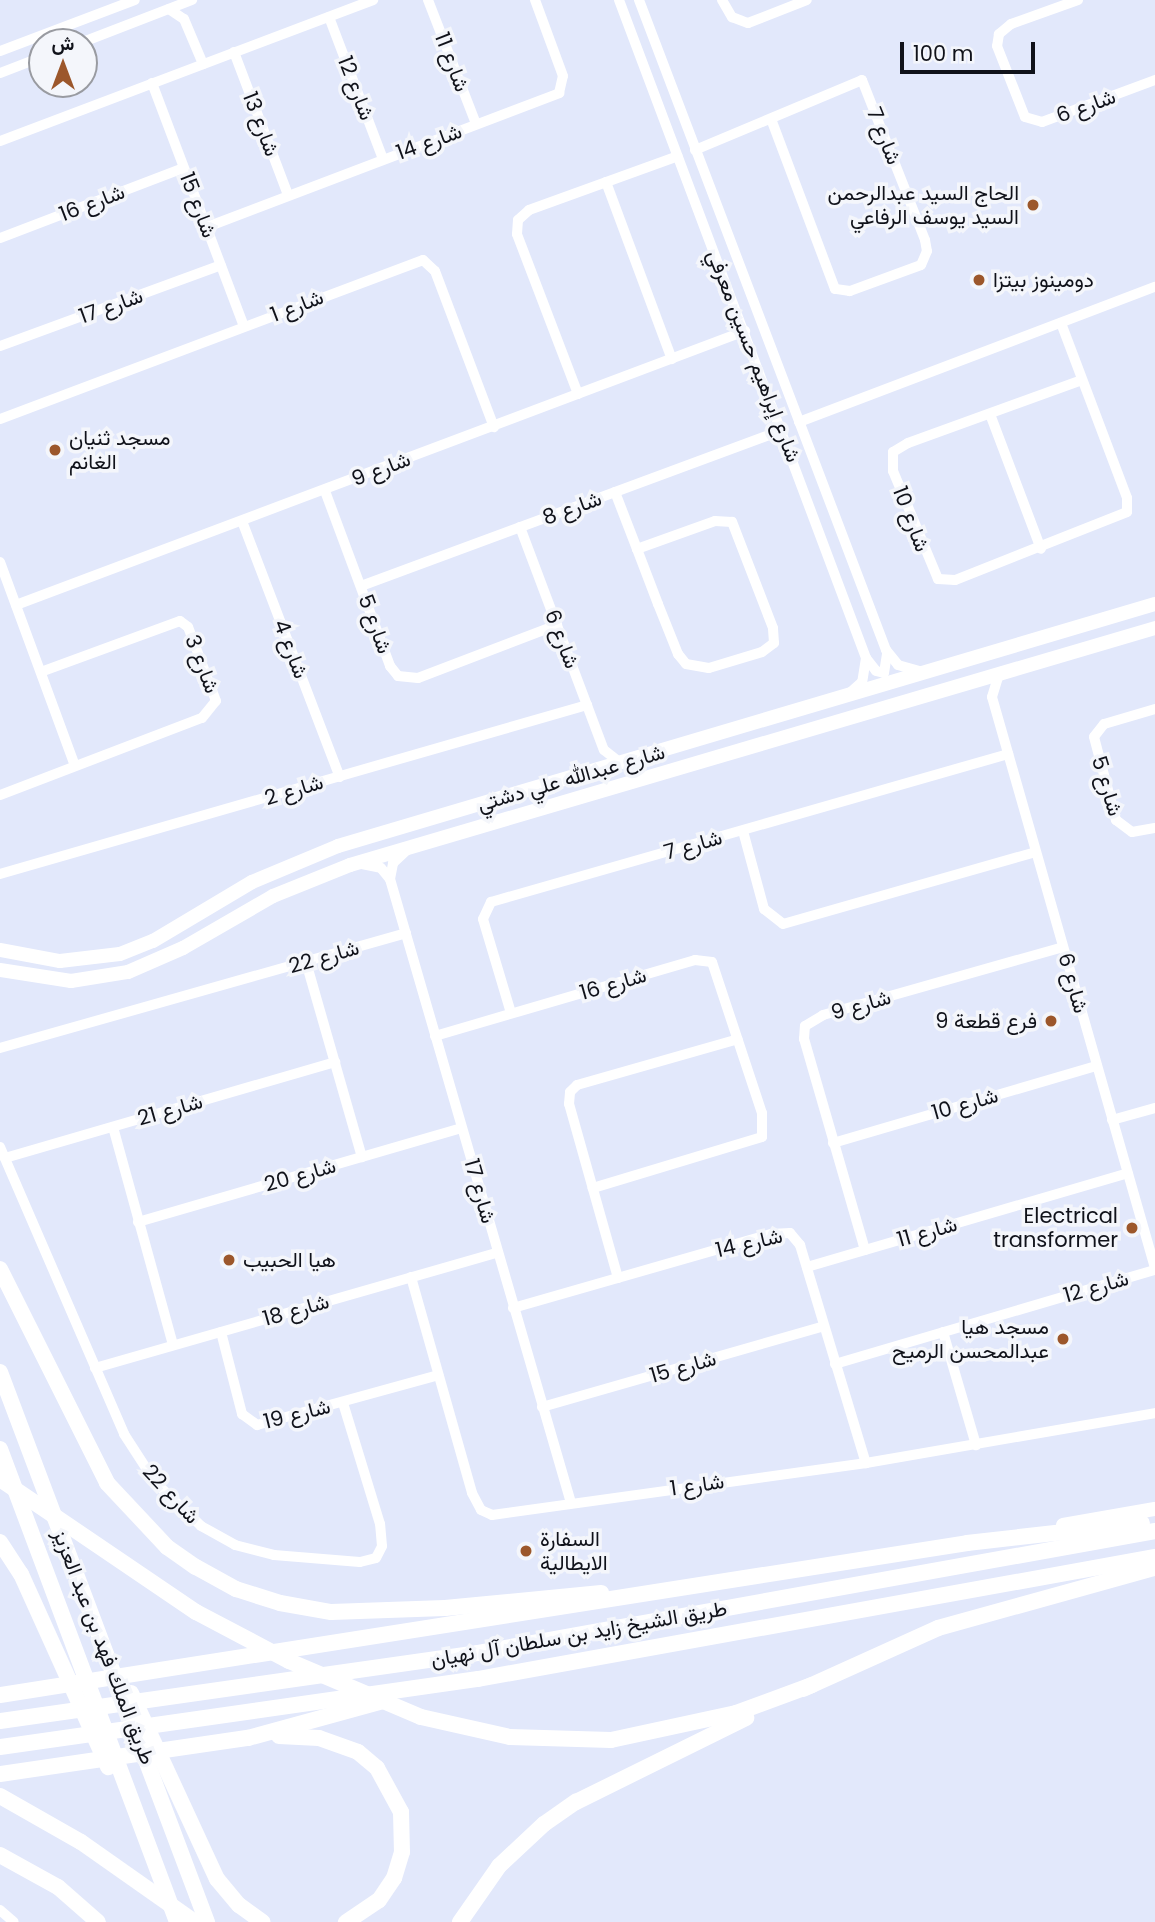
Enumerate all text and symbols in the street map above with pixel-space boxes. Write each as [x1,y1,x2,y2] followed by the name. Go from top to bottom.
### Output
[28,28,98,98] north arrow
[903,28,1038,72] scale bar
[429,29,475,95] street label: شارع 11
[52,30,74,57] text: ش
[913,39,973,68] text: 100 m
[332,52,380,124] street label: شارع 12
[1053,84,1119,128] street label: شارع 6
[237,88,285,160] street label: شارع 13
[861,104,907,168] street label: شارع 7
[393,119,465,165] street label: شارع 14
[174,169,222,241] street label: شارع 15
[56,179,128,227] street label: شارع 16
[828,180,1019,230] place label: الحاج السيد عبدالرحمن السيد يوسف الرفاعي
[1025,197,1041,213] marker: الحاج السيد عبدالرحمن السيد يوسف الرفاعي
[702,246,806,466] street label: شارع إبراهيم حسين معرفي
[993,267,1094,293] place label: دومينوز بيتزا
[971,272,987,288] marker: دومينوز بيتزا
[76,283,146,329] street label: شارع 17
[267,284,327,328] street label: شارع 1
[69,425,170,475] place label: مسجد ثنيان الغانم
[47,442,63,458] marker: مسجد ثنيان الغانم
[348,446,414,492] street label: شارع 9
[887,483,935,555] street label: شارع 10
[539,486,605,530] street label: شارع 8
[353,591,397,657] street label: شارع 5
[539,606,585,672] street label: شارع 6
[268,616,314,682] street label: شارع 4
[179,631,225,697] street label: شارع 3
[474,739,668,817] street label: شارع عبدالله علي دشتي
[1086,753,1128,819] street label: شارع 5
[262,769,326,811] street label: شارع 2
[661,825,725,865] street label: شارع 7
[286,935,362,979] street label: شارع 22
[1052,950,1094,1016] street label: شارع 6
[577,963,649,1005] street label: شارع 16
[828,984,894,1026] street label: شارع 9
[935,1008,1037,1034] place label: فرع قطعة 9
[1043,1013,1059,1029] marker: فرع قطعة 9
[929,1083,1001,1125] street label: شارع 10
[134,1089,206,1131] street label: شارع 21
[261,1153,339,1197] street label: شارع 20
[459,1156,501,1226] street label: شارع 17
[993,1203,1118,1253] place label: Electrical transformer
[894,1211,960,1253] street label: شارع 11
[1124,1220,1140,1236] marker: Electrical transformer
[713,1223,785,1263] street label: شارع 14
[243,1247,336,1273] place label: هيا الحبيب
[221,1252,237,1268] marker: هيا الحبيب
[1060,1266,1132,1308] street label: شارع 12
[260,1289,332,1331] street label: شارع 18
[892,1314,1049,1364] place label: مسجد هيا عبدالمحسن الرميح
[1055,1331,1071,1347] marker: مسجد هيا عبدالمحسن الرميح
[647,1346,719,1388] street label: شارع 15
[261,1394,333,1434] street label: شارع 19
[137,1459,205,1529] street label: شارع 22
[668,1469,726,1501] street label: شارع 1
[47,1526,161,1768] street label: طريق الملك فهد بن عبد العزيز
[540,1526,608,1576] place label: السفارة الايطالية
[518,1543,534,1559] marker: السفارة الايطالية
[429,1596,729,1672] street label: طريق الشيخ زايد بن سلطان آل نهيان

